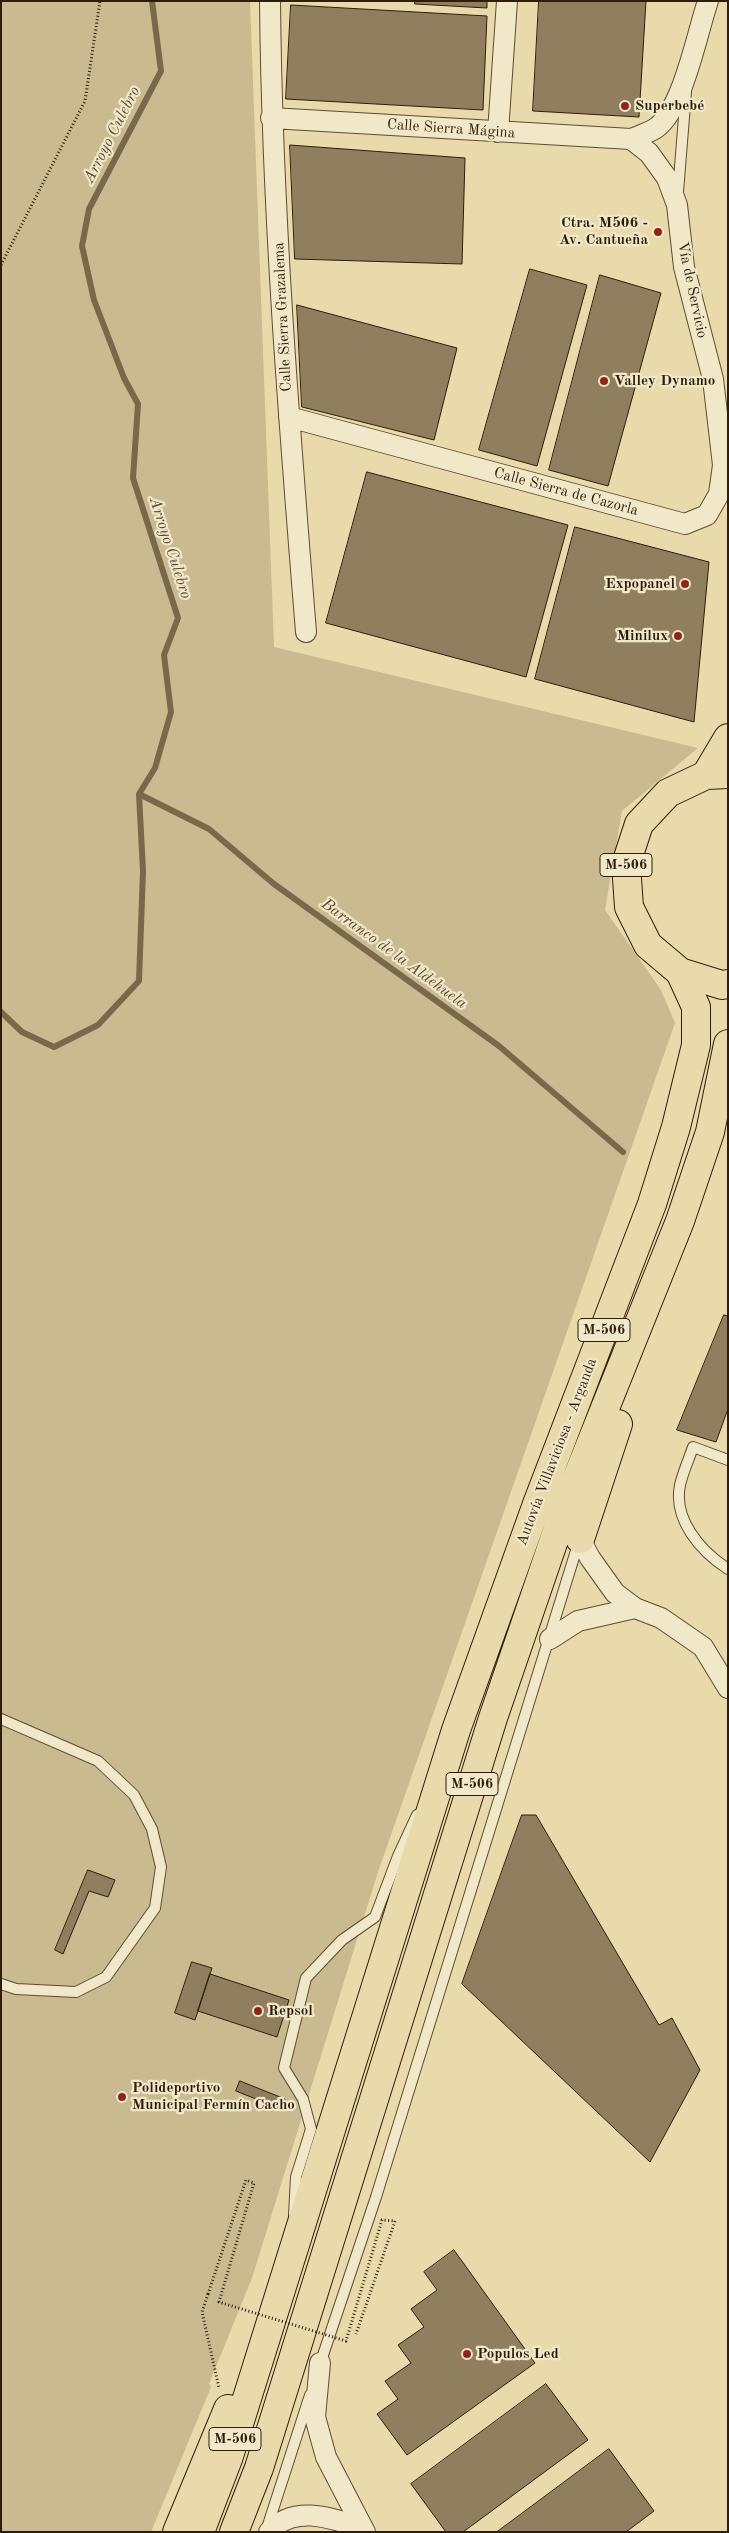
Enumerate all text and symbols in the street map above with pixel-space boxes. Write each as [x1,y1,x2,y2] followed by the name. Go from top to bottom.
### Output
[79,83,145,187] water label: Arroyo Culebro
[635,97,704,115] place label: Superbebé
[619,100,631,112] marker: Superbebé
[386,116,516,142] street label: Calle Sierra Mágina
[559,214,648,249] place label: Ctra. M506 - Av. Cantueña
[652,226,664,238] marker: Ctra. M506 - Av. Cantueña
[673,240,711,340] street label: Vía de Servicio
[270,242,296,392] street label: Calle Sierra Grazalema
[614,372,715,390] place label: Valley Dynamo
[598,375,610,387] marker: Valley Dynamo
[492,464,640,520] street label: Calle Sierra de Cazorla
[145,495,195,601] water label: Arroyo Culebro
[605,575,675,593] place label: Expopanel
[679,578,691,590] marker: Expopanel
[617,627,668,645] place label: Minilux
[672,630,684,642] marker: Minilux
[600,854,652,876] road number: M-506
[317,895,471,1013] water label: Barranco de la Aldehuela
[578,1318,630,1342] road number: M-506
[513,1356,601,1548] street label: Autovía Villaviciosa - Arganda
[446,1772,498,1796] road number: M-506
[268,2002,313,2020] place label: Repsol
[252,2005,264,2017] marker: Repsol
[132,2079,295,2114] place label: Polideportivo Municipal Fermín Cacho
[116,2091,128,2103] marker: Polideportivo Municipal Fermín Cacho
[477,2345,559,2363] place label: Populos Led
[461,2348,473,2360] marker: Populos Led
[209,2428,261,2450] road number: M-506

